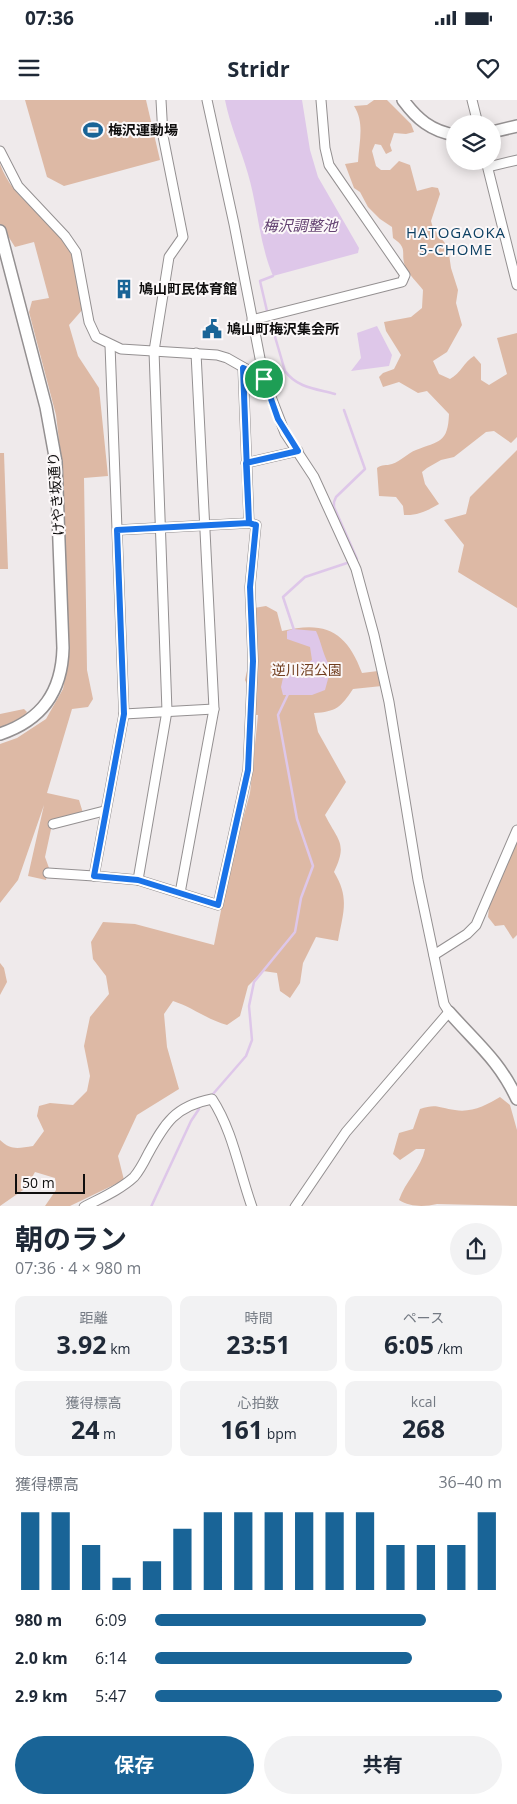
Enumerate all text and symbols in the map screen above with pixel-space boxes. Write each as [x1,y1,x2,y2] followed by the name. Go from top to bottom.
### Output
[25,5,74,31] text: 07:36
[227,53,290,83] text: Stridr
[15,54,43,82] icon: menu
[474,54,502,82] icon: heart
[446,115,501,170] map controls
[446,115,501,170] button: layers
[82,119,104,141] sports icon: 梅沢運動場
[108,120,178,139] place label: 梅沢運動場
[262,215,339,235] water label: 梅沢調整池
[406,222,506,259] district label: HATOGAOKA 5-CHOME
[113,278,135,300] building icon: 鳩山町民体育館
[139,279,237,298] place label: 鳩山町民体育館
[201,318,223,340] public building icon: 鳩山町梅沢集会所
[227,319,339,338] place label: 鳩山町梅沢集会所
[243,358,285,400] pin
[250,365,278,393] icon: arrive
[43,451,68,537] street label: けやき坂通り
[272,660,342,679] park label: 逆川沼公園
[15,1172,85,1195] scale bar
[22,1173,55,1192] text: 50 m
[15,1219,127,1257] text: 朝のラン
[450,1223,502,1275] button: share
[15,1257,141,1279] text: 07:36 · 4 × 980 m
[80,1308,108,1327] text: 距離
[245,1308,273,1327] text: 時間
[403,1308,444,1327] text: ペース
[57,1327,107,1361] text: 3.92
[226,1327,291,1361] text: 23:51
[384,1327,434,1361] text: 6:05
[107,1339,130,1358] text: km
[434,1339,463,1358] text: /km
[411,1392,436,1411] text: kcal
[66,1393,122,1412] text: 獲得標高
[238,1393,280,1412] text: 心拍数
[402,1411,445,1445] text: 268
[71,1412,99,1446] text: 24
[220,1412,263,1446] text: 161
[99,1424,116,1443] text: m
[263,1424,297,1443] text: bpm
[438,1471,502,1493] text: 36–40 m
[15,1473,79,1495] text: 獲得標高
[15,1609,62,1631] text: 980 m
[95,1609,127,1631] text: 6:09
[15,1647,68,1669] text: 2.0 km
[95,1647,127,1669] text: 6:14
[15,1685,68,1707] text: 2.9 km
[95,1685,127,1707] text: 5:47
[15,1736,254,1794] button: 保存
[264,1736,502,1794] button: 共有

